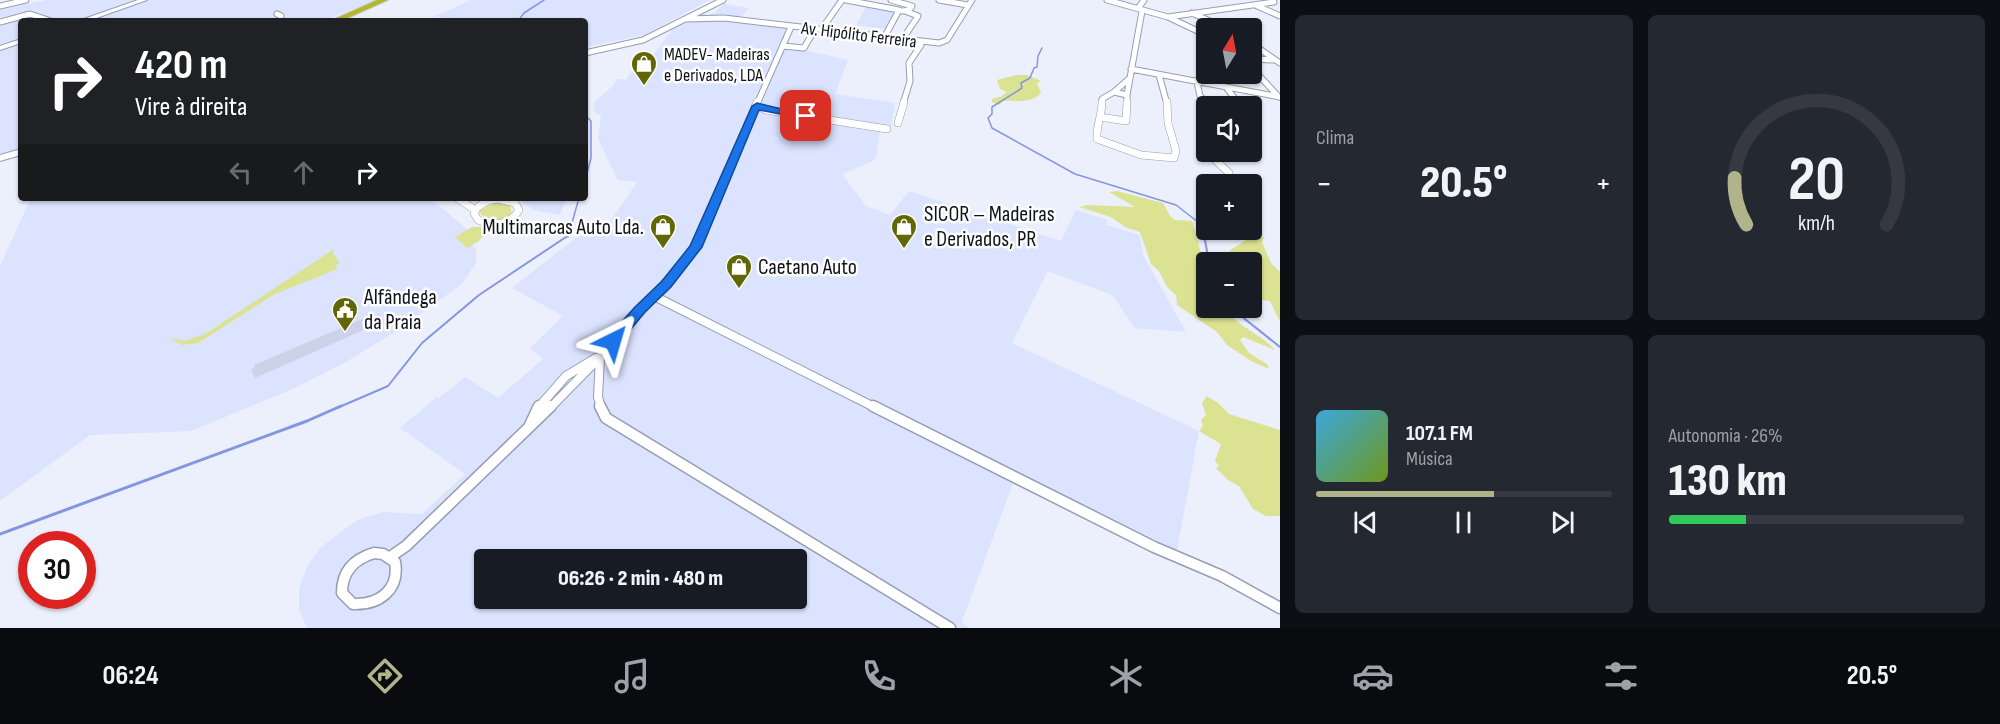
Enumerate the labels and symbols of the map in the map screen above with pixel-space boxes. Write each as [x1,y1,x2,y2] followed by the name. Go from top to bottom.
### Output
[799,17,918,53] street label: Av. Hipólito Ferreira
[1196,18,1262,84] north arrow
[664,44,770,86] place label: MADEV- Madeiras e Derivados, LDA
[629,49,659,87] shop icon: MADEV- Madeiras e Derivados, LDA
[780,90,831,141] pin
[924,201,1055,253] place label: SICOR – Madeiras e Derivados, PR
[648,212,678,250] shop icon: Multimarcas Auto Lda.
[889,212,919,250] shop icon: SICOR – Madeiras e Derivados, PR
[482,214,644,241] place label: Multimarcas Auto Lda.
[724,252,754,290] shop icon: Caetano Auto
[758,254,857,281] place label: Caetano Auto
[363,284,437,336] place label: Alfândega da Praia
[330,295,360,333] public building icon: Alfândega da Praia
[581,309,645,373] position arrow
[18,531,96,609] speed limit sign: 30

